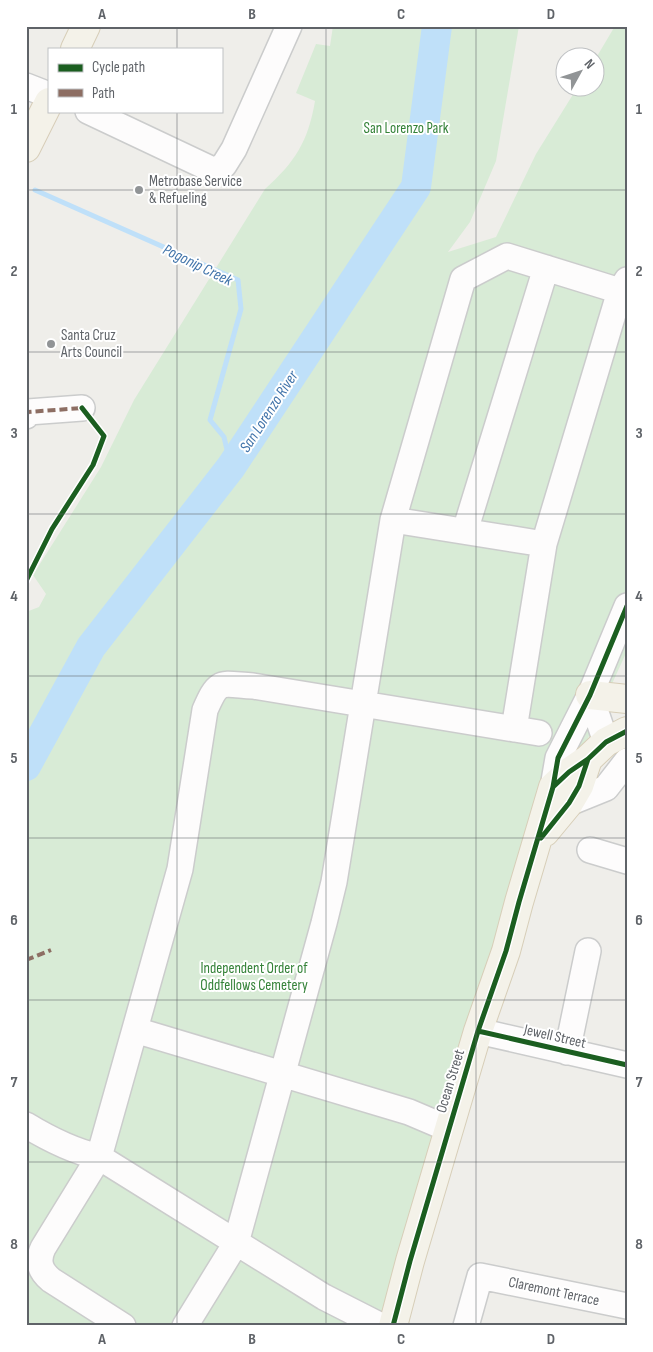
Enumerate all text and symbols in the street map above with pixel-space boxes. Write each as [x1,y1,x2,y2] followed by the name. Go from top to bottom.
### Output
[97,5,106,24] text: A
[248,5,256,24] text: B
[397,5,405,24] text: C
[547,5,555,24] text: D
[48,48,222,112] legend
[556,48,606,98] north arrow
[581,56,598,72] text: N
[92,58,145,77] text: Cycle path
[92,84,115,103] text: Path
[11,100,18,119] text: 1
[636,100,643,119] text: 1
[364,119,449,138] park label: San Lorenzo Park
[149,172,242,208] place label: Metrobase Service & Refueling
[133,184,145,196] marker: Metrobase Service & Refueling
[159,240,236,291] water label: Pogonip Creek
[10,262,18,281] text: 2
[635,262,643,281] text: 2
[60,326,122,362] place label: Santa Cruz Arts Council
[45,338,57,350] marker: Santa Cruz Arts Council
[236,367,303,456] water label: San Lorenzo River
[10,424,18,443] text: 3
[635,424,643,443] text: 3
[10,587,18,606] text: 4
[635,587,643,606] text: 4
[10,749,18,768] text: 5
[635,749,643,768] text: 5
[10,911,18,930] text: 6
[635,911,643,930] text: 6
[200,959,308,995] park label: Independent Order of Oddfellows Cemetery
[521,1020,588,1053] street label: Jewell Street
[432,1047,469,1115] street label: Ocean Street
[11,1073,18,1092] text: 7
[636,1073,643,1092] text: 7
[10,1235,18,1254] text: 8
[635,1235,643,1254] text: 8
[507,1273,601,1310] street label: Claremont Terrace
[97,1330,106,1349] text: A
[248,1330,256,1349] text: B
[397,1330,405,1349] text: C
[547,1330,555,1349] text: D

